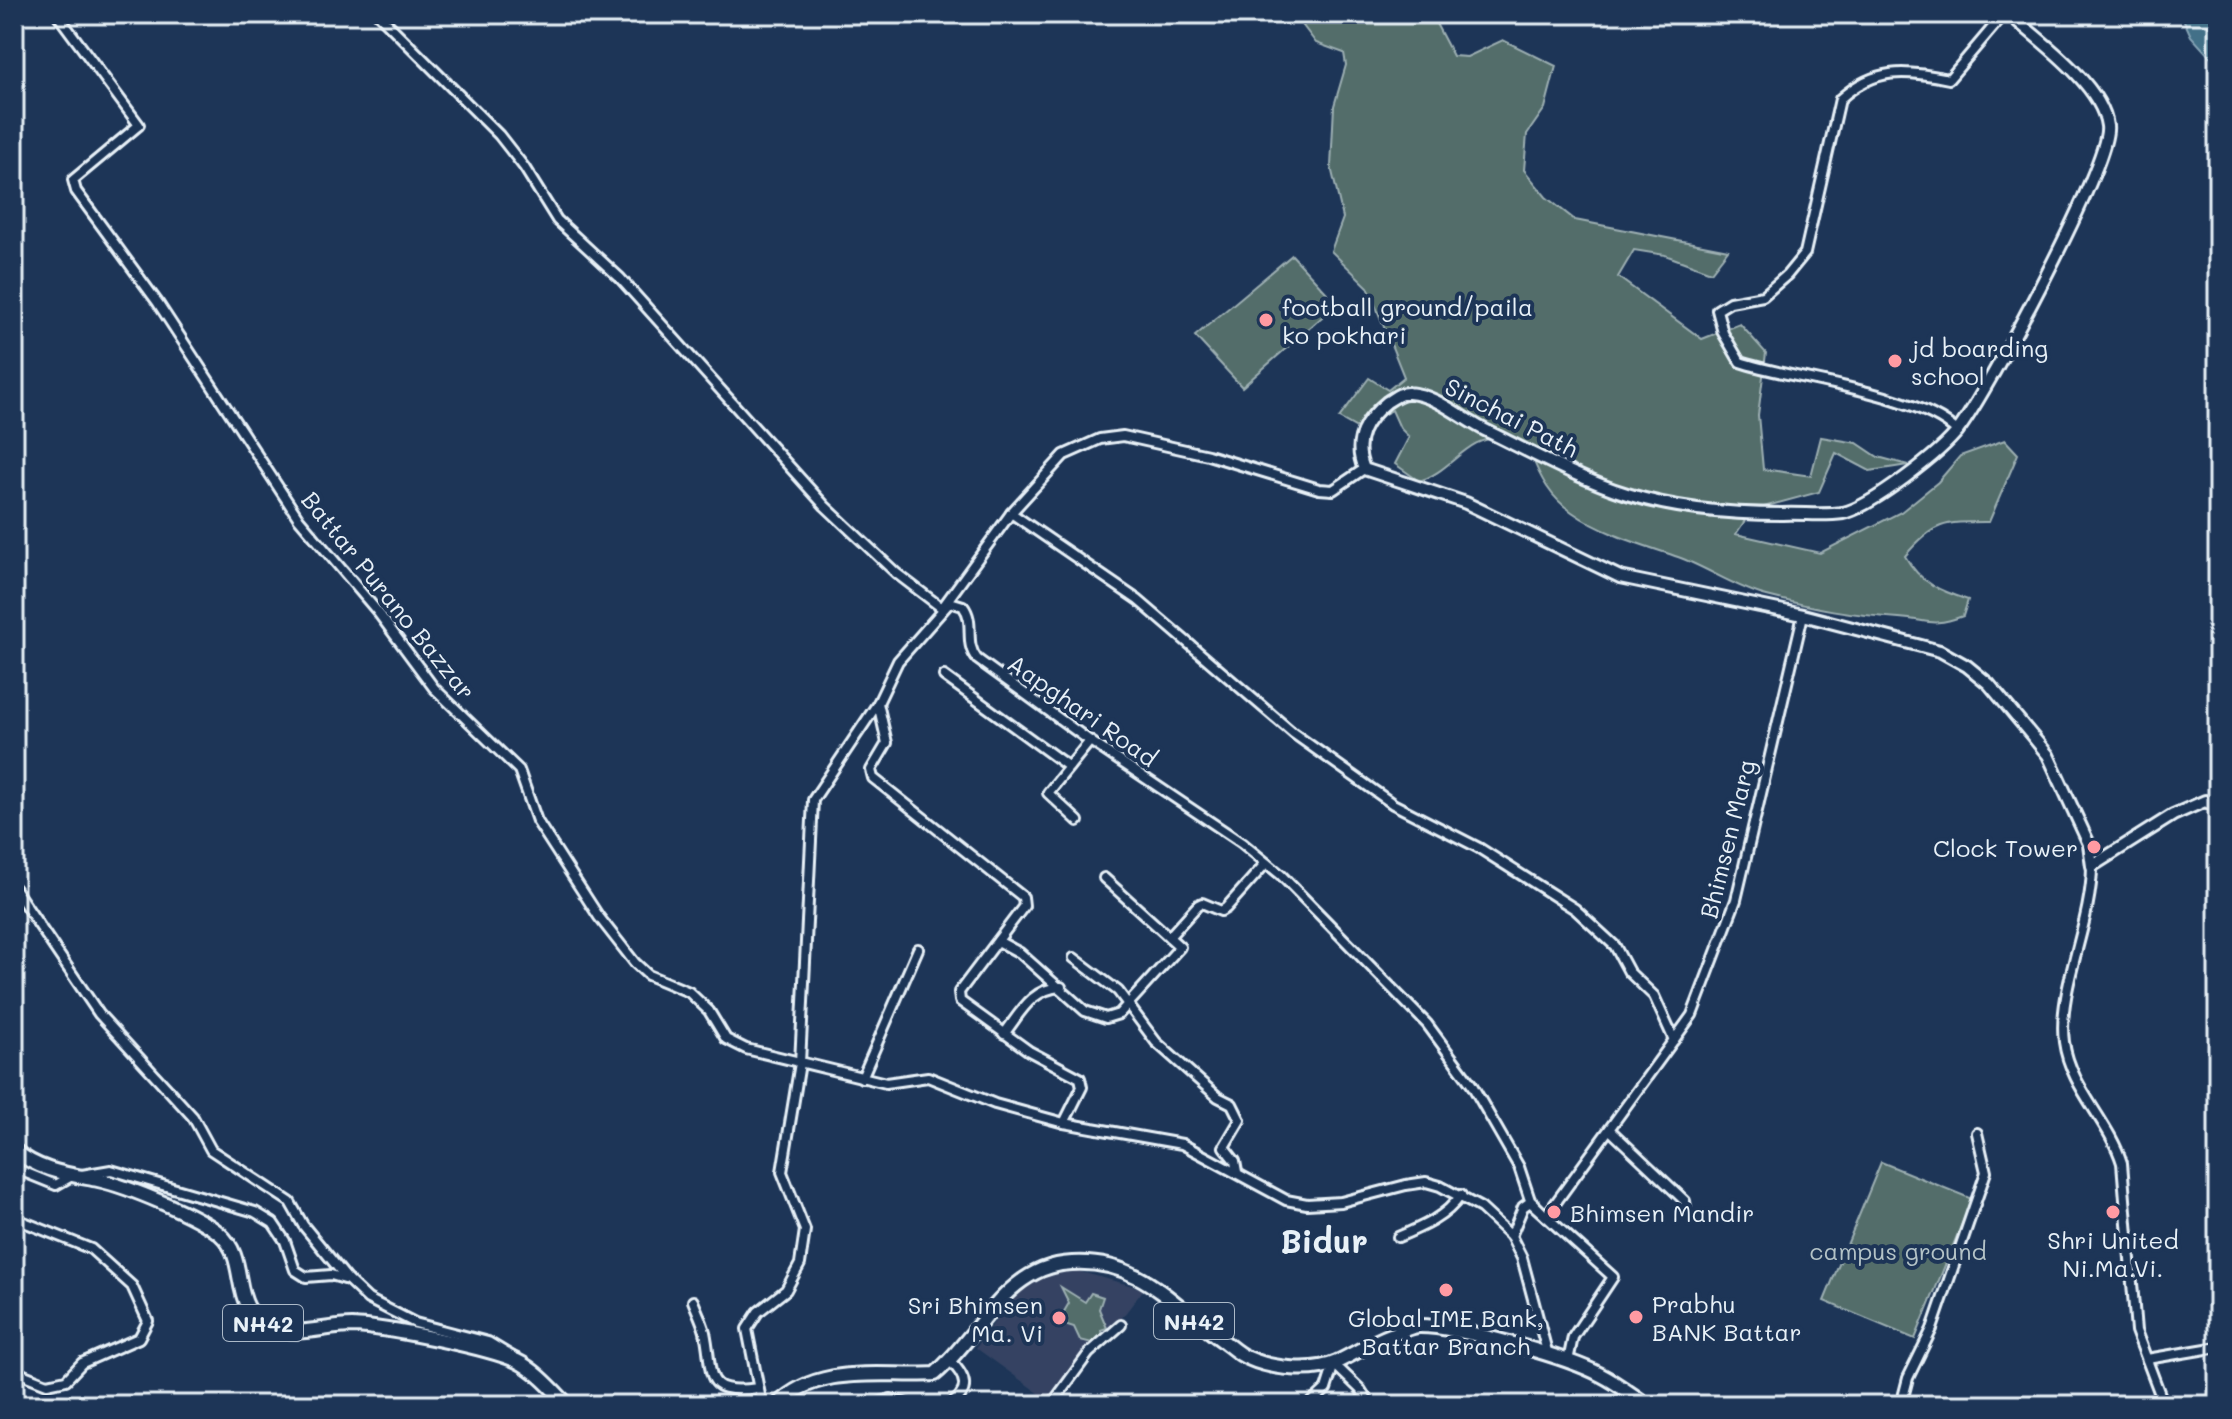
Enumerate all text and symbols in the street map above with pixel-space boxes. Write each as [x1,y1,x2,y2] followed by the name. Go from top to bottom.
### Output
[1282,291,1533,350] place label: football ground/paila ko pokhari
[1257,311,1275,329] marker: football ground/paila ko pokhari
[1909,332,2048,391] place label: jd boarding school
[1886,352,1904,370] marker: jd boarding school
[1440,370,1584,464] street label: Sinchai Path
[295,485,483,705] street label: Battar Purano Bazzar
[1002,647,1164,773] street label: Aapghari Road
[1692,756,1762,922] street label: Bhimsen Marg
[1933,832,2078,863] place label: Clock Tower
[2085,838,2103,856] marker: Clock Tower
[1570,1197,1754,1228] place label: Bhimsen Mandir
[1545,1203,1563,1221] marker: Bhimsen Mandir
[2104,1203,2122,1221] marker: Shri United Ni.Ma.Vi.
[1280,1219,1368,1261] district label: Bidur
[2047,1224,2179,1283] place label: Shri United Ni.Ma.Vi.
[1809,1235,1987,1266] park label: campus ground
[1437,1281,1455,1299] marker: Global IME Bank, Battar Branch
[1652,1288,1801,1347] place label: Prabhu BANK Battar
[908,1289,1043,1348] place label: Sri Bhimsen Ma. Vi
[1348,1302,1544,1361] place label: Global IME Bank, Battar Branch
[1154,1303,1234,1339] road number: NH42
[223,1305,303,1341] road number: NH42
[1627,1308,1645,1326] marker: Prabhu BANK Battar
[1050,1309,1068,1327] marker: Sri Bhimsen Ma. Vi

